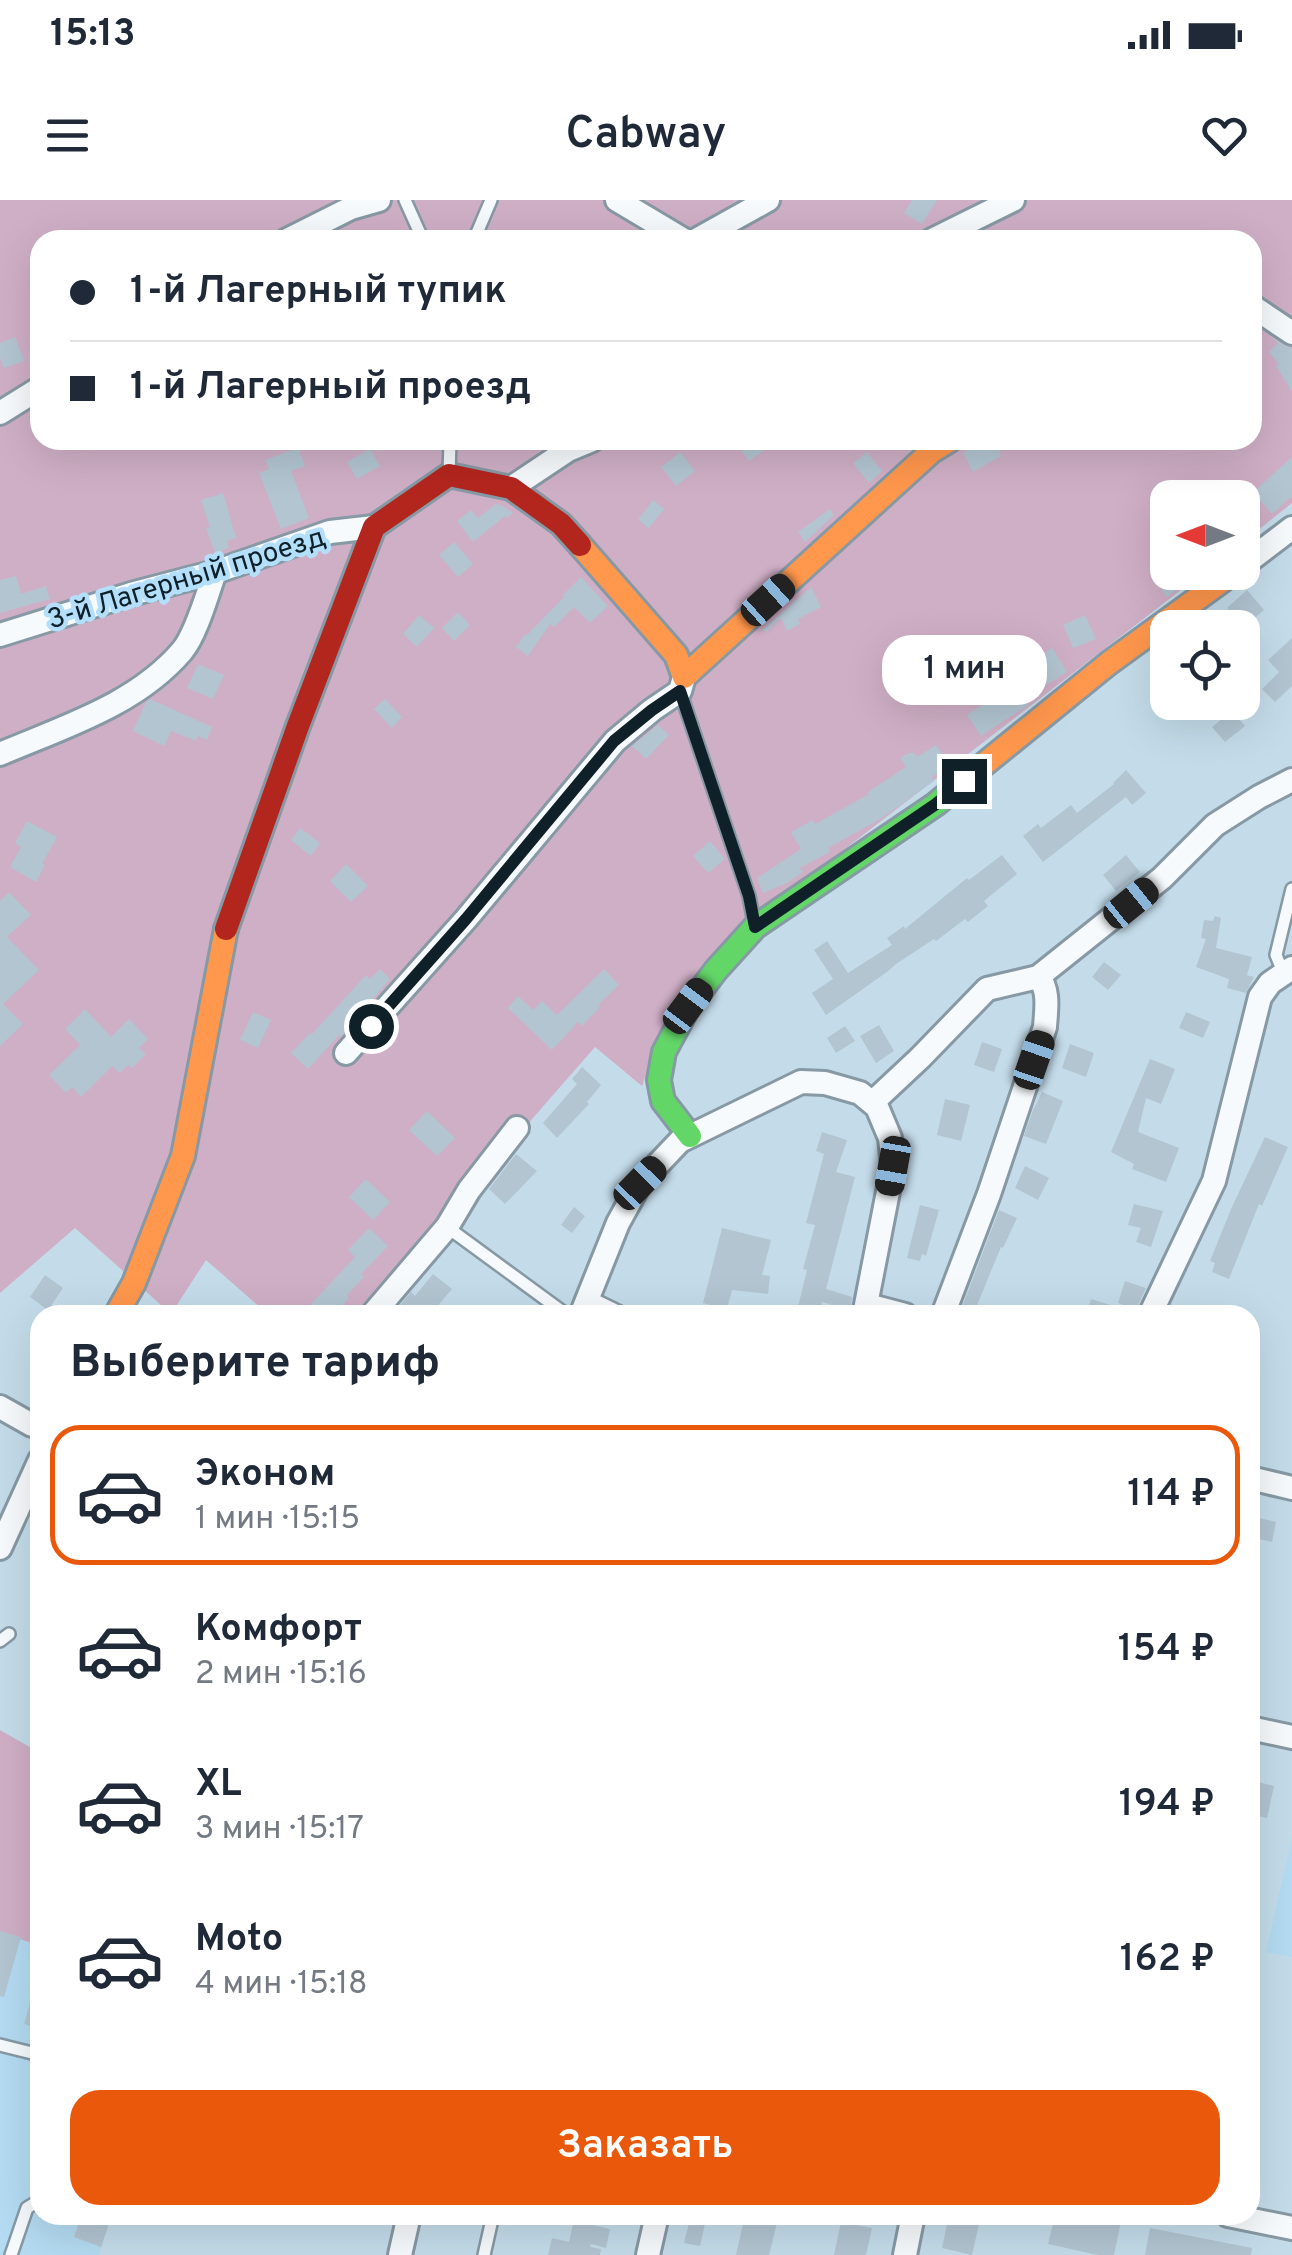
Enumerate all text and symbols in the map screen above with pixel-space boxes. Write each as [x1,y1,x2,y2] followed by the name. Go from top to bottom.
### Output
[50,11,136,60] text: 15:13
[566,107,726,164] text: Cabway
[40,108,95,163] icon: menu
[1197,108,1252,163] icon: heart
[130,268,507,317] text: 1-й Лагерный тупик
[130,364,531,413] text: 1-й Лагерный проезд
[1150,480,1260,590] north arrow
[1150,480,1260,720] map controls
[43,520,330,639] street label: 3-й Лагерный проезд
[736,569,800,631] car
[1150,610,1260,720] button: locate
[882,636,1046,706] callout: 1 мин
[924,650,1005,690] text: 1 мин
[942,759,987,804] route end
[1098,872,1164,934] car
[658,973,718,1039] car
[349,1004,394,1049] route start
[1010,1027,1058,1093] car
[873,1134,913,1198] car
[608,1151,672,1215] car
[70,1336,440,1393] text: Выберите тариф
[75,1450,165,1540] icon: car
[195,1451,335,1500] text: Эконом
[1127,1471,1215,1520] text: 114 ₽
[195,1500,360,1540] text: 1 мин · 15:15
[75,1605,165,1695] icon: car
[195,1606,362,1655] text: Комфорт
[1118,1626,1215,1675] text: 154 ₽
[195,1655,367,1695] text: 2 мин · 15:16
[75,1760,165,1850] icon: car
[195,1761,242,1810] text: XL
[1119,1781,1215,1830] text: 194 ₽
[195,1810,364,1850] text: 3 мин · 15:17
[75,1915,165,2005] icon: car
[195,1916,283,1965] text: Moto
[1120,1936,1215,1985] text: 162 ₽
[195,1965,368,2005] text: 4 мин · 15:18
[70,2090,1220,2205] button: Заказать

